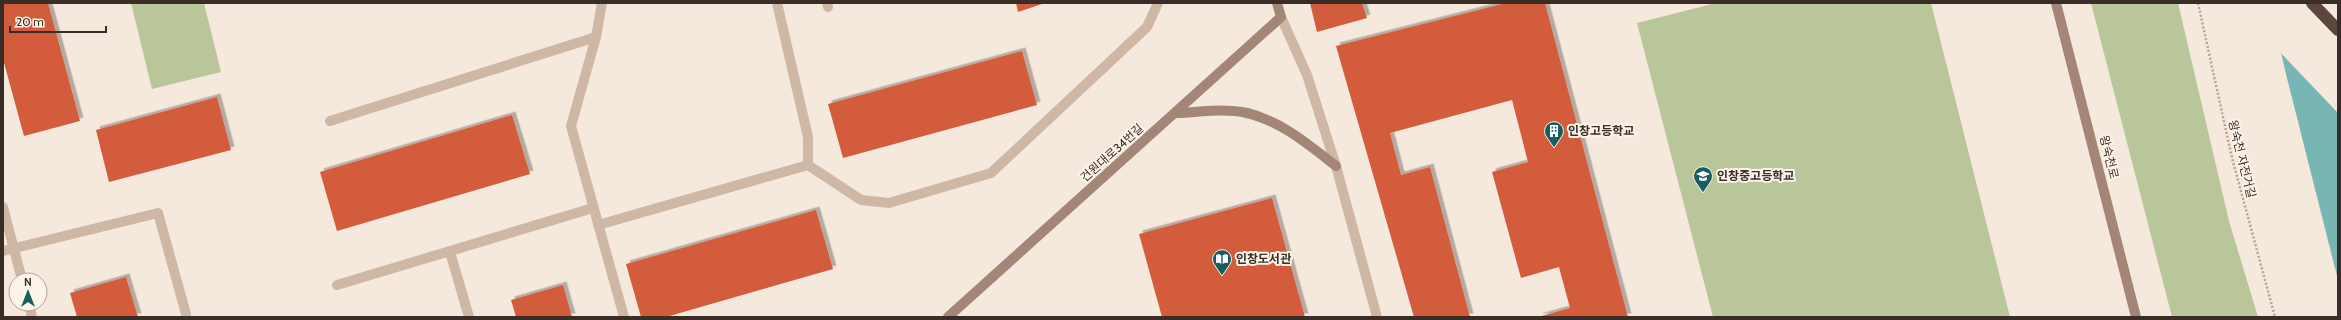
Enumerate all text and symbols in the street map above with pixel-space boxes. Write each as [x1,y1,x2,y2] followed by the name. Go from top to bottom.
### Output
[10,8,106,34] scale bar
[16,14,44,29] text: 20 m
[2226,118,2259,199] street label: 왕숙천 자전거길
[1077,120,1146,185] street label: 건원대로34번길
[1543,120,1565,148] building icon: 인창고등학교
[1568,123,1634,138] place label: 인창고등학교
[2097,134,2122,180] street label: 왕숙천로
[1692,165,1714,193] school or university icon: 인창중고등학교
[1717,168,1794,183] place label: 인창중고등학교
[1211,248,1233,276] library icon: 인창도서관
[1236,251,1291,266] place label: 인창도서관
[8,272,48,312] north arrow
[24,275,32,289] text: N

